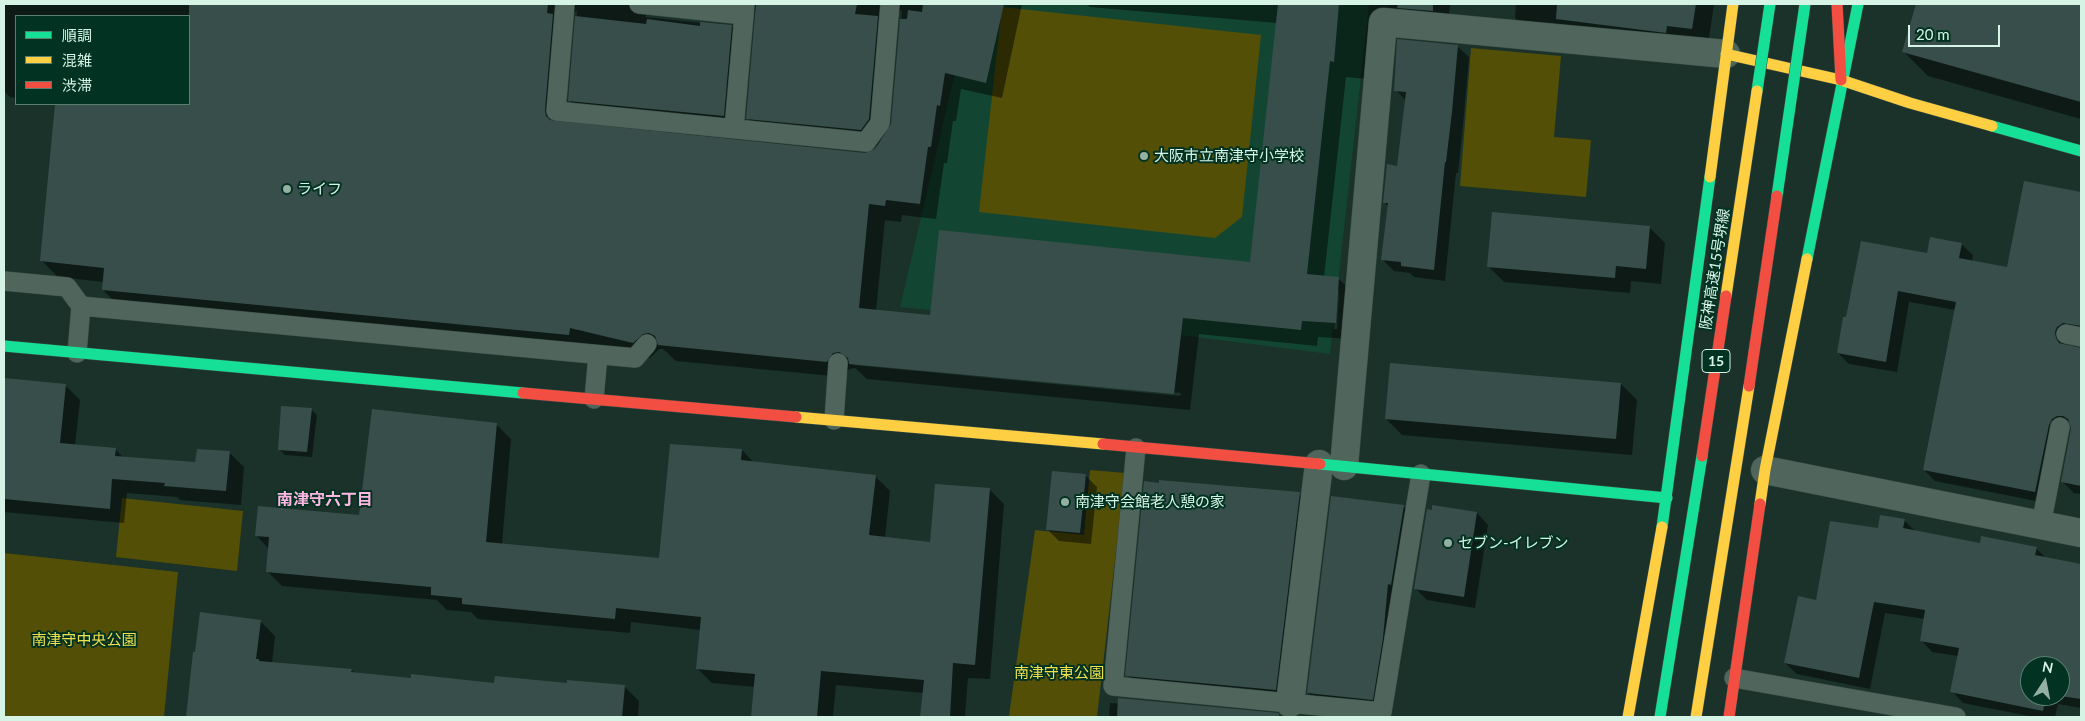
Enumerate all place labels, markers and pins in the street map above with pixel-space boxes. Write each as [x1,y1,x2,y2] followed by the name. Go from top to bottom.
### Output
[1154,147,1304,165] place label: 大阪市立南津守小学校
[1138,150,1150,162] marker: 大阪市立南津守小学校
[297,180,342,198] place label: ライフ
[281,183,293,195] marker: ライフ
[1075,493,1225,511] place label: 南津守会館老人憩の家
[1059,496,1071,508] marker: 南津守会館老人憩の家
[1458,534,1569,552] place label: セブン-イレブン
[1442,537,1454,549] marker: セブン-イレブン

